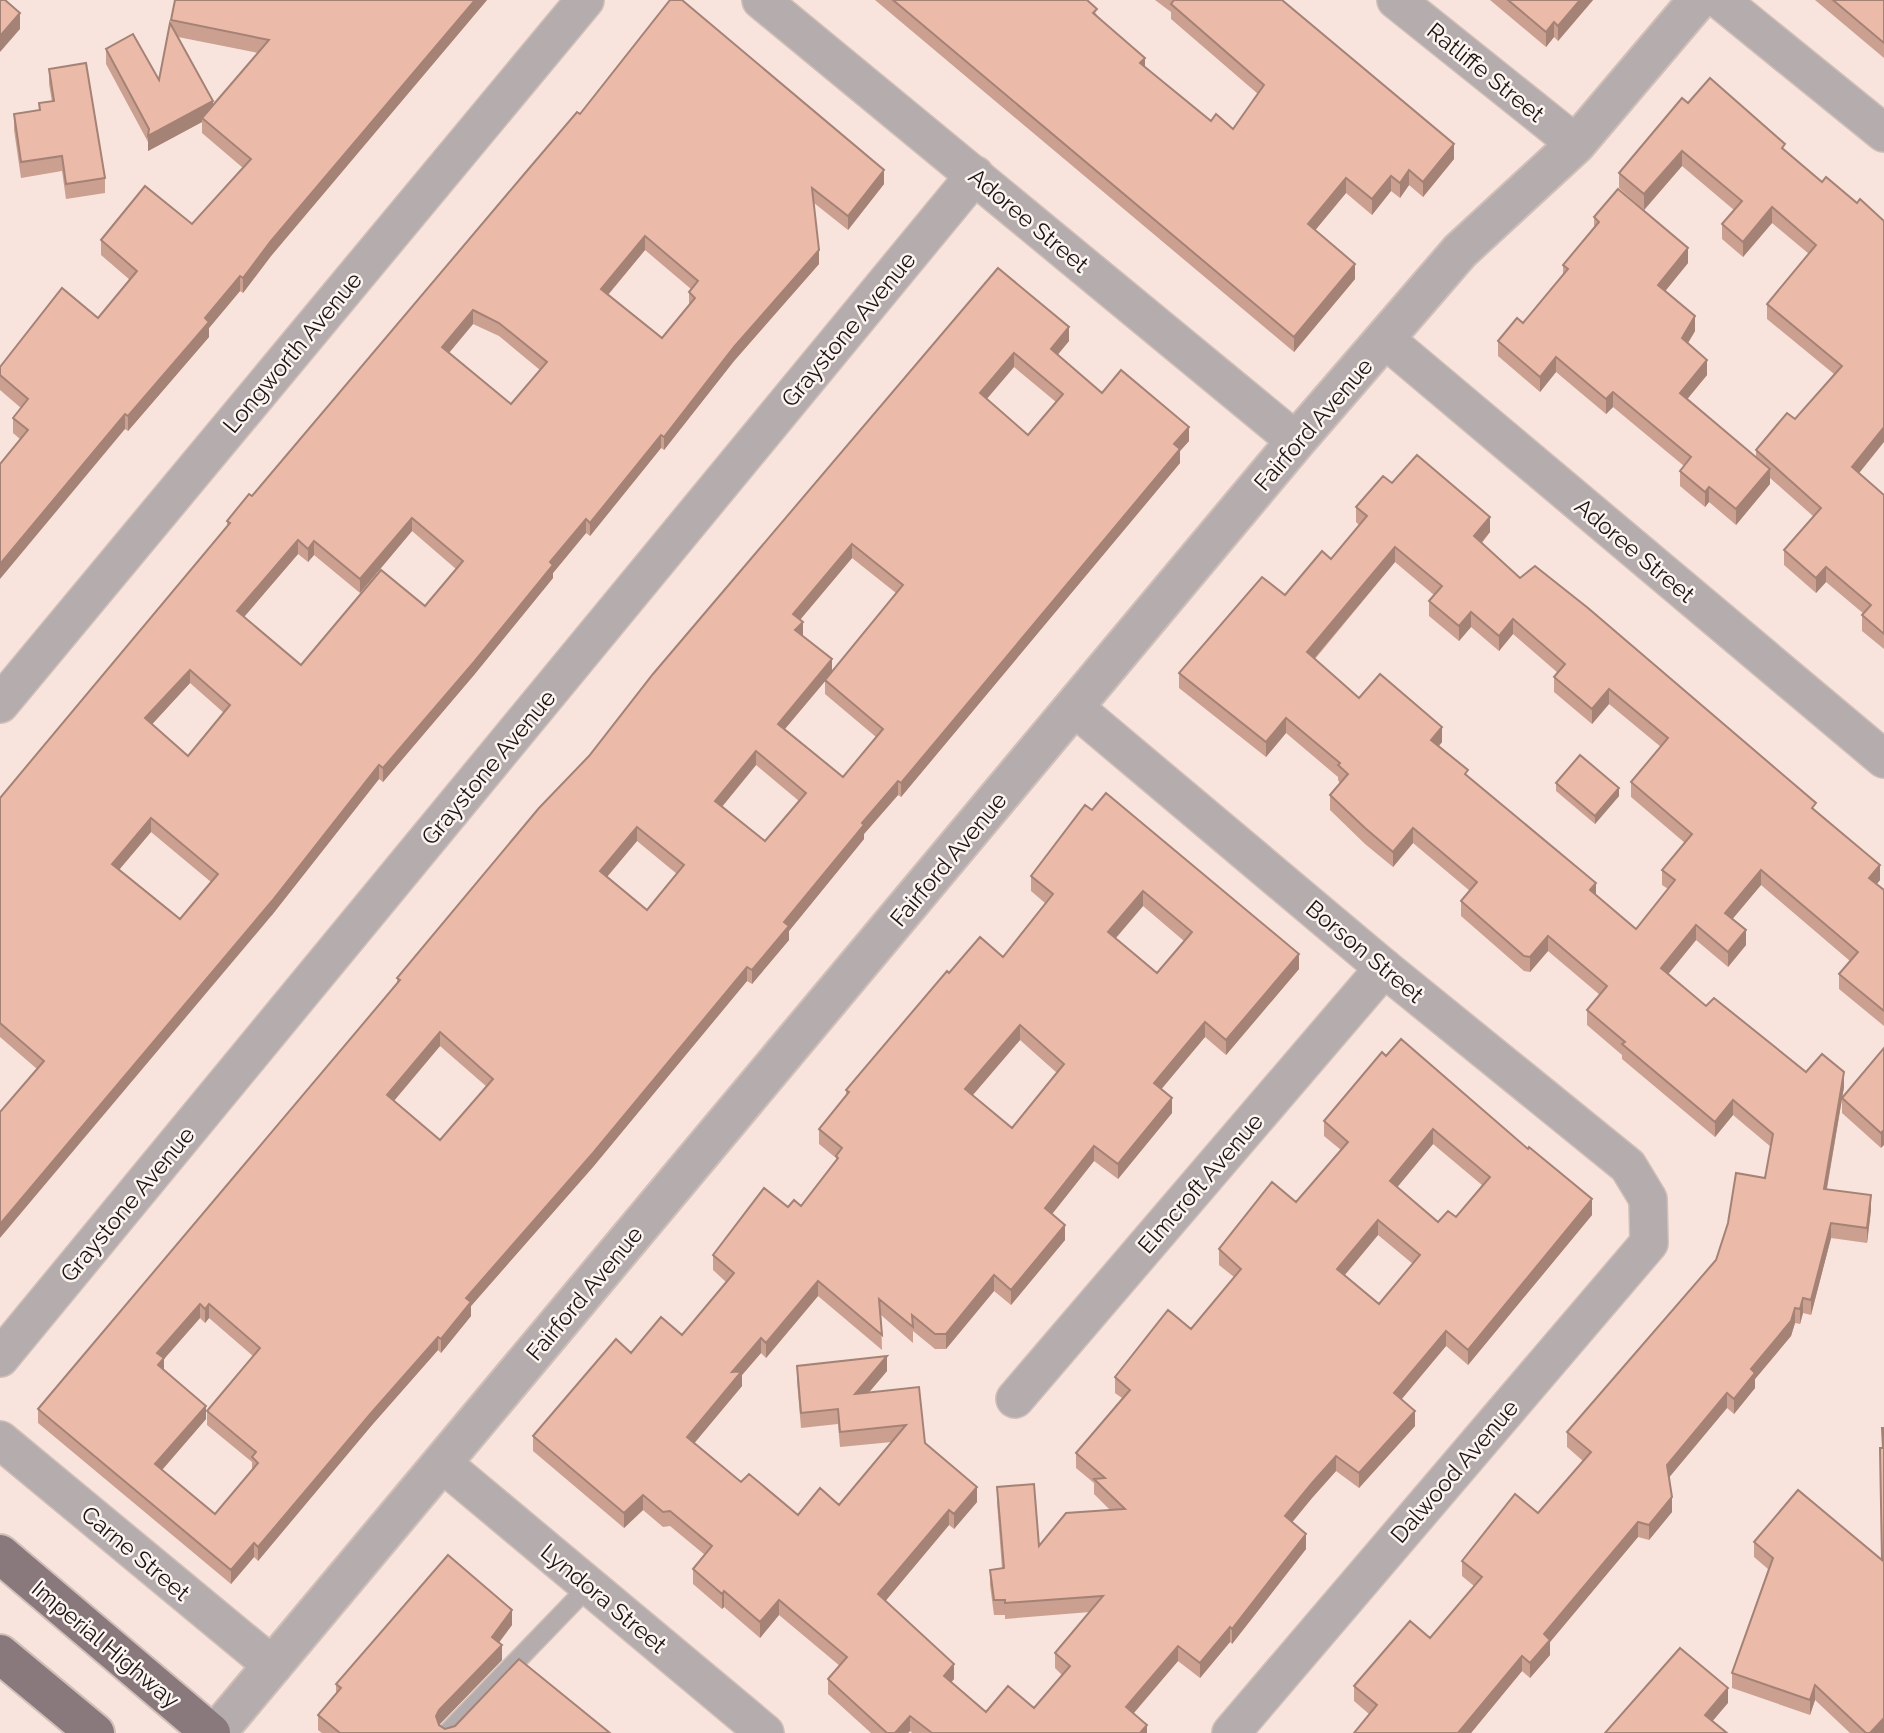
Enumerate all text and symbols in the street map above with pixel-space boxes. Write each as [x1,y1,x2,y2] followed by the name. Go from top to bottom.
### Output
[1422,17,1550,127] street label: Ratliffe Street
[964,162,1094,278] street label: Adoree Street
[775,246,921,412] street label: Graystone Avenue
[217,266,367,438] street label: Longworth Avenue
[1248,352,1378,496] street label: Fairford Avenue
[1570,492,1700,608] street label: Adoree Street
[415,684,561,850] street label: Graystone Avenue
[884,787,1012,931] street label: Fairford Avenue
[1301,894,1429,1008] street label: Borson Street
[1132,1108,1268,1258] street label: Elmcroft Avenue
[54,1121,200,1287] street label: Graystone Avenue
[520,1221,648,1365] street label: Fairford Avenue
[1385,1394,1523,1548] street label: Dalwood Avenue
[76,1500,196,1606] street label: Carne Street
[536,1538,673,1659] street label: Lyndora Street
[27,1575,185,1713] street label: Imperial Highway

